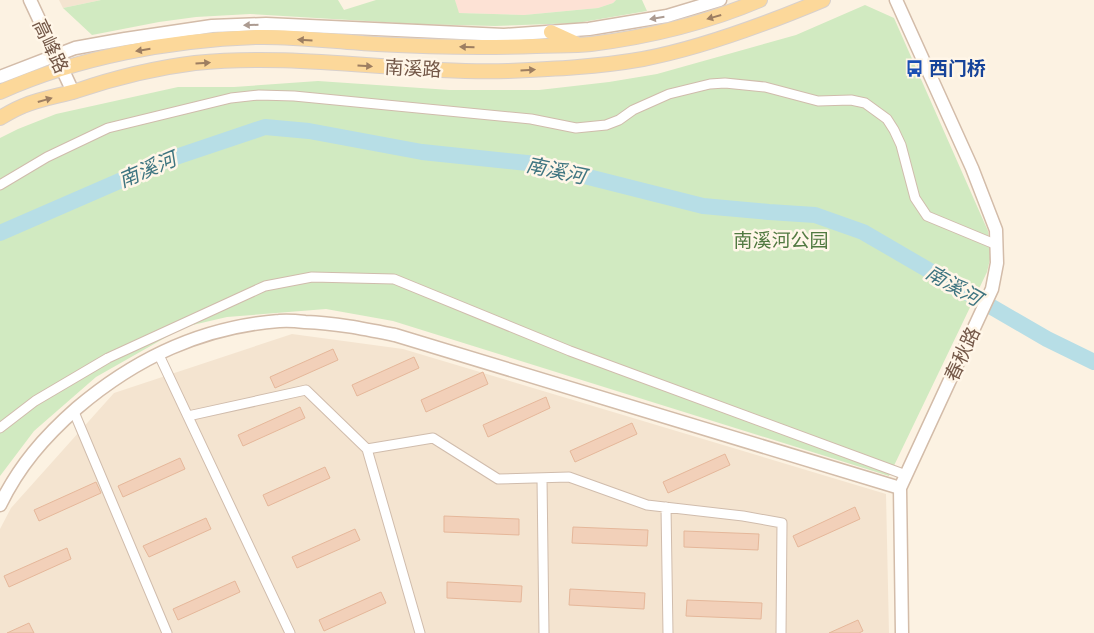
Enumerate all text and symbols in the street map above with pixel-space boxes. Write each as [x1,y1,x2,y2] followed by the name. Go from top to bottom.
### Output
[648,14,664,22] one-way arrow
[706,14,721,22] one-way arrow
[28,15,74,77] street label: 高峰路
[242,21,258,29] one-way arrow
[296,36,312,44] one-way arrow
[459,43,475,51] one-way arrow
[135,46,151,54] one-way arrow
[384,55,442,81] street label: 南溪路
[929,56,986,80] place label: 西门桥
[195,58,211,66] one-way arrow
[905,58,925,78] bus stop icon: 西门桥
[358,62,374,70] one-way arrow
[520,65,536,73] one-way arrow
[38,95,53,103] one-way arrow
[115,144,183,192] water label: 南溪河
[524,152,592,189] water label: 南溪河
[733,228,829,252] park label: 南溪河公园
[922,259,990,313] water label: 南溪河
[939,323,985,385] street label: 春秋路

